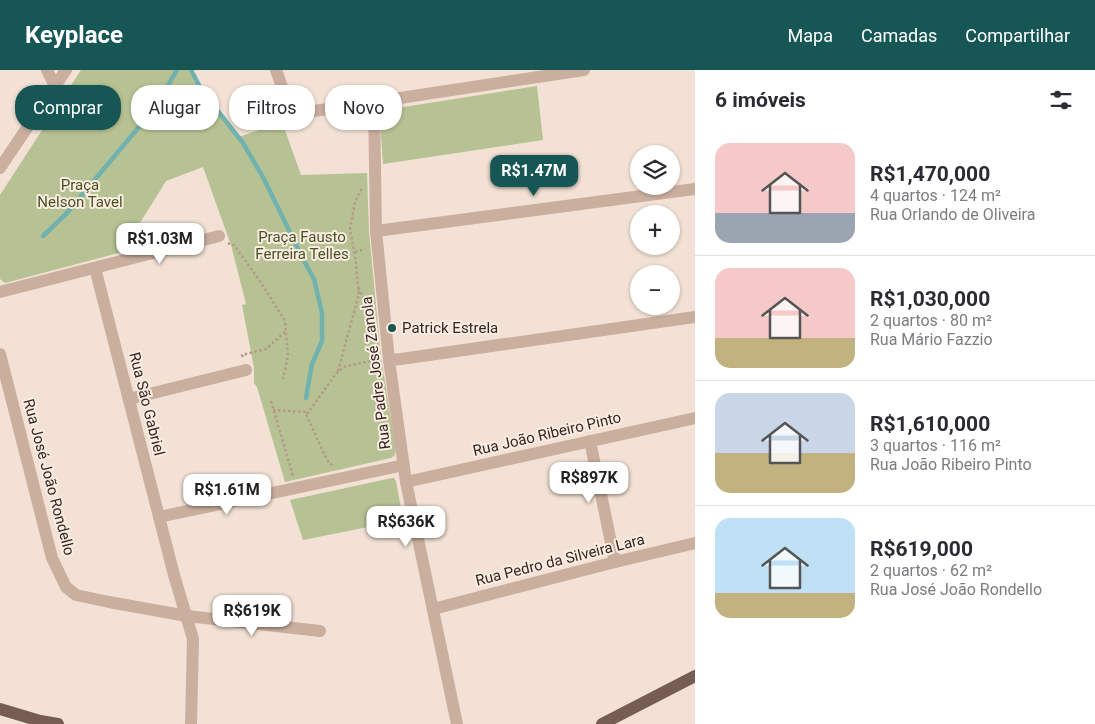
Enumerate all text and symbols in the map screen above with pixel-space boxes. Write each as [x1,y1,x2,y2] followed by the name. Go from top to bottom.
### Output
[25,21,123,49] text: Keyplace
[788,25,833,46] text: Mapa
[861,25,937,46] text: Camadas
[965,25,1070,46] text: Compartilhar
[15,85,121,130] chip: Comprar
[131,85,219,130] chip: Alugar
[229,85,315,130] chip: Filtros
[325,85,402,130] chip: Novo
[1047,86,1075,114] icon: filters
[715,88,806,112] text: 6 imóveis
[630,145,680,315] map controls
[630,145,680,195] button: layers
[488,154,580,197] pin: R$1.47M
[501,161,567,180] text: R$1.47M
[870,162,990,186] text: R$1,470,000
[755,163,815,223] icon: home
[37,176,123,211] park label: Praça Nelson Tavel
[870,186,1001,205] text: 4 quartos · 124 m²
[630,205,680,255] button: +
[870,205,1035,224] text: Rua Orlando de Oliveira
[114,222,206,265] pin: R$1.03M
[255,228,349,263] park label: Praça Fausto Ferreira Telles
[127,229,193,248] text: R$1.03M
[630,265,680,315] button: −
[870,287,990,311] text: R$1,030,000
[755,288,815,348] icon: home
[358,295,394,451] street label: Rua Padre José Zanola
[870,311,992,330] text: 2 quartos · 80 m²
[402,319,498,337] place label: Patrick Estrela
[386,322,398,334] marker: Patrick Estrela
[870,330,993,349] text: Rua Mário Fazzio
[125,350,169,458] street label: Rua São Gabriel
[19,397,79,557] street label: Rua José João Rondello
[471,408,623,460] street label: Rua João Ribeiro Pinto
[870,412,990,436] text: R$1,610,000
[755,413,815,473] icon: home
[870,436,1001,455] text: 3 quartos · 116 m²
[870,455,1032,474] text: Rua João Ribeiro Pinto
[548,462,630,504] pin: R$897K
[560,468,618,487] text: R$897K
[181,474,273,516] pin: R$1.61M
[194,480,260,499] text: R$1.61M
[365,506,447,548] pin: R$636K
[377,512,435,531] text: R$636K
[474,530,646,590] street label: Rua Pedro da Silveira Lara
[870,537,973,561] text: R$619,000
[755,538,815,598] icon: home
[870,561,992,580] text: 2 quartos · 62 m²
[870,580,1042,599] text: Rua José João Rondello
[211,594,293,637] pin: R$619K
[223,601,281,620] text: R$619K

